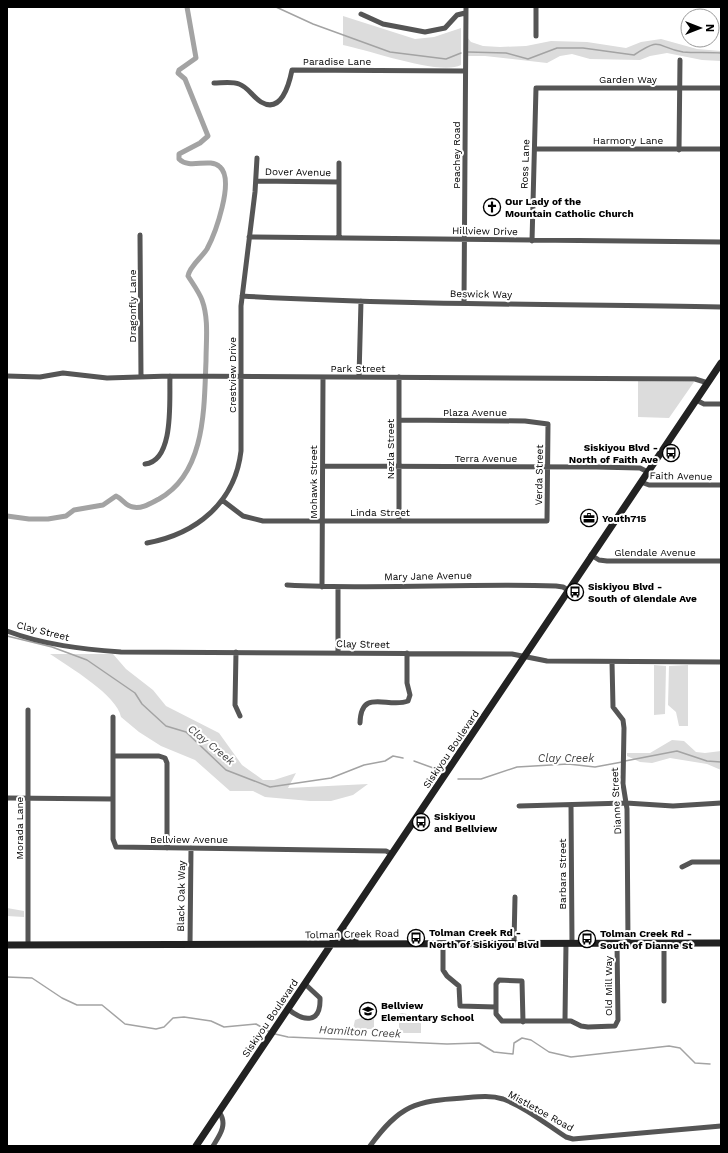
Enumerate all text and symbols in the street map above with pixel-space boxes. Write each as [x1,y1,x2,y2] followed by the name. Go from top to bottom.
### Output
[680,8,720,48] north arrow
[703,24,716,32] text: N
[303,56,371,67] street label: Paradise Lane
[599,74,658,85] street label: Garden Way
[451,121,462,189] street label: Peachey Road
[593,135,663,146] street label: Harmony Lane
[519,139,531,189] street label: Ross Lane
[265,166,332,178] street label: Dover Avenue
[505,196,634,219] place label: Our Lady of the Mountain Catholic Church
[482,197,502,217] church icon: Our Lady of the Mountain Catholic Church
[452,225,518,237] street label: Hillview Drive
[127,269,138,342] street label: Dragonfly Lane
[450,288,513,300] street label: Beswick Way
[227,337,238,413] street label: Crestview Drive
[331,363,386,374] street label: Park Street
[443,407,507,418] street label: Plaza Avenue
[385,418,396,479] street label: Nezla Street
[569,442,658,465] place label: Siskiyou Blvd - North of Faith Ave
[661,443,681,463] bus stop icon: Siskiyou Blvd - North of Faith Ave
[308,444,319,519] street label: Mohawk Street
[533,444,545,506] street label: Verda Street
[455,453,517,464] street label: Terra Avenue
[650,470,713,482] street label: Faith Avenue
[350,507,411,518] street label: Linda Street
[579,508,599,528] office icon: Youth715
[602,513,647,524] place label: Youth715
[614,547,696,558] street label: Glendale Avenue
[384,570,472,582] street label: Mary Jane Avenue
[588,581,697,604] place label: Siskiyou Blvd - South of Glendale Ave
[565,582,585,602] bus stop icon: Siskiyou Blvd - South of Glendale Ave
[16,619,71,643] street label: Clay Street
[336,638,391,650] street label: Clay Street
[421,708,481,790] street label: Siskiyou Boulevard
[185,722,238,768] water label: Clay Creek
[538,752,595,765] water label: Clay Creek
[609,766,623,835] street label: Dianne Street
[14,796,25,859] street label: Morada Lane
[434,811,497,834] place label: Siskiyou and Bellview
[411,812,431,832] bus stop icon: Siskiyou and Bellview
[150,834,228,845] street label: Bellview Avenue
[557,838,568,910] street label: Barbara Street
[175,859,187,932] street label: Black Oak Way
[429,927,539,950] place label: Tolman Creek Rd - North of Siskiyou Blvd
[305,928,399,940] street label: Tolman Creek Road
[406,928,426,948] bus stop icon: Tolman Creek Rd - North of Siskiyou Blvd
[600,928,693,951] place label: Tolman Creek Rd - South of Dianne St
[577,929,597,949] bus stop icon: Tolman Creek Rd - South of Dianne St
[603,955,614,1016] street label: Old Mill Way
[240,977,300,1059] street label: Siskiyou Boulevard
[381,1000,475,1023] place label: Bellview Elementary School
[358,1001,378,1021] school or university icon: Bellview Elementary School
[319,1023,402,1041] water label: Hamilton Creek
[506,1088,576,1134] street label: Mistletoe Road

